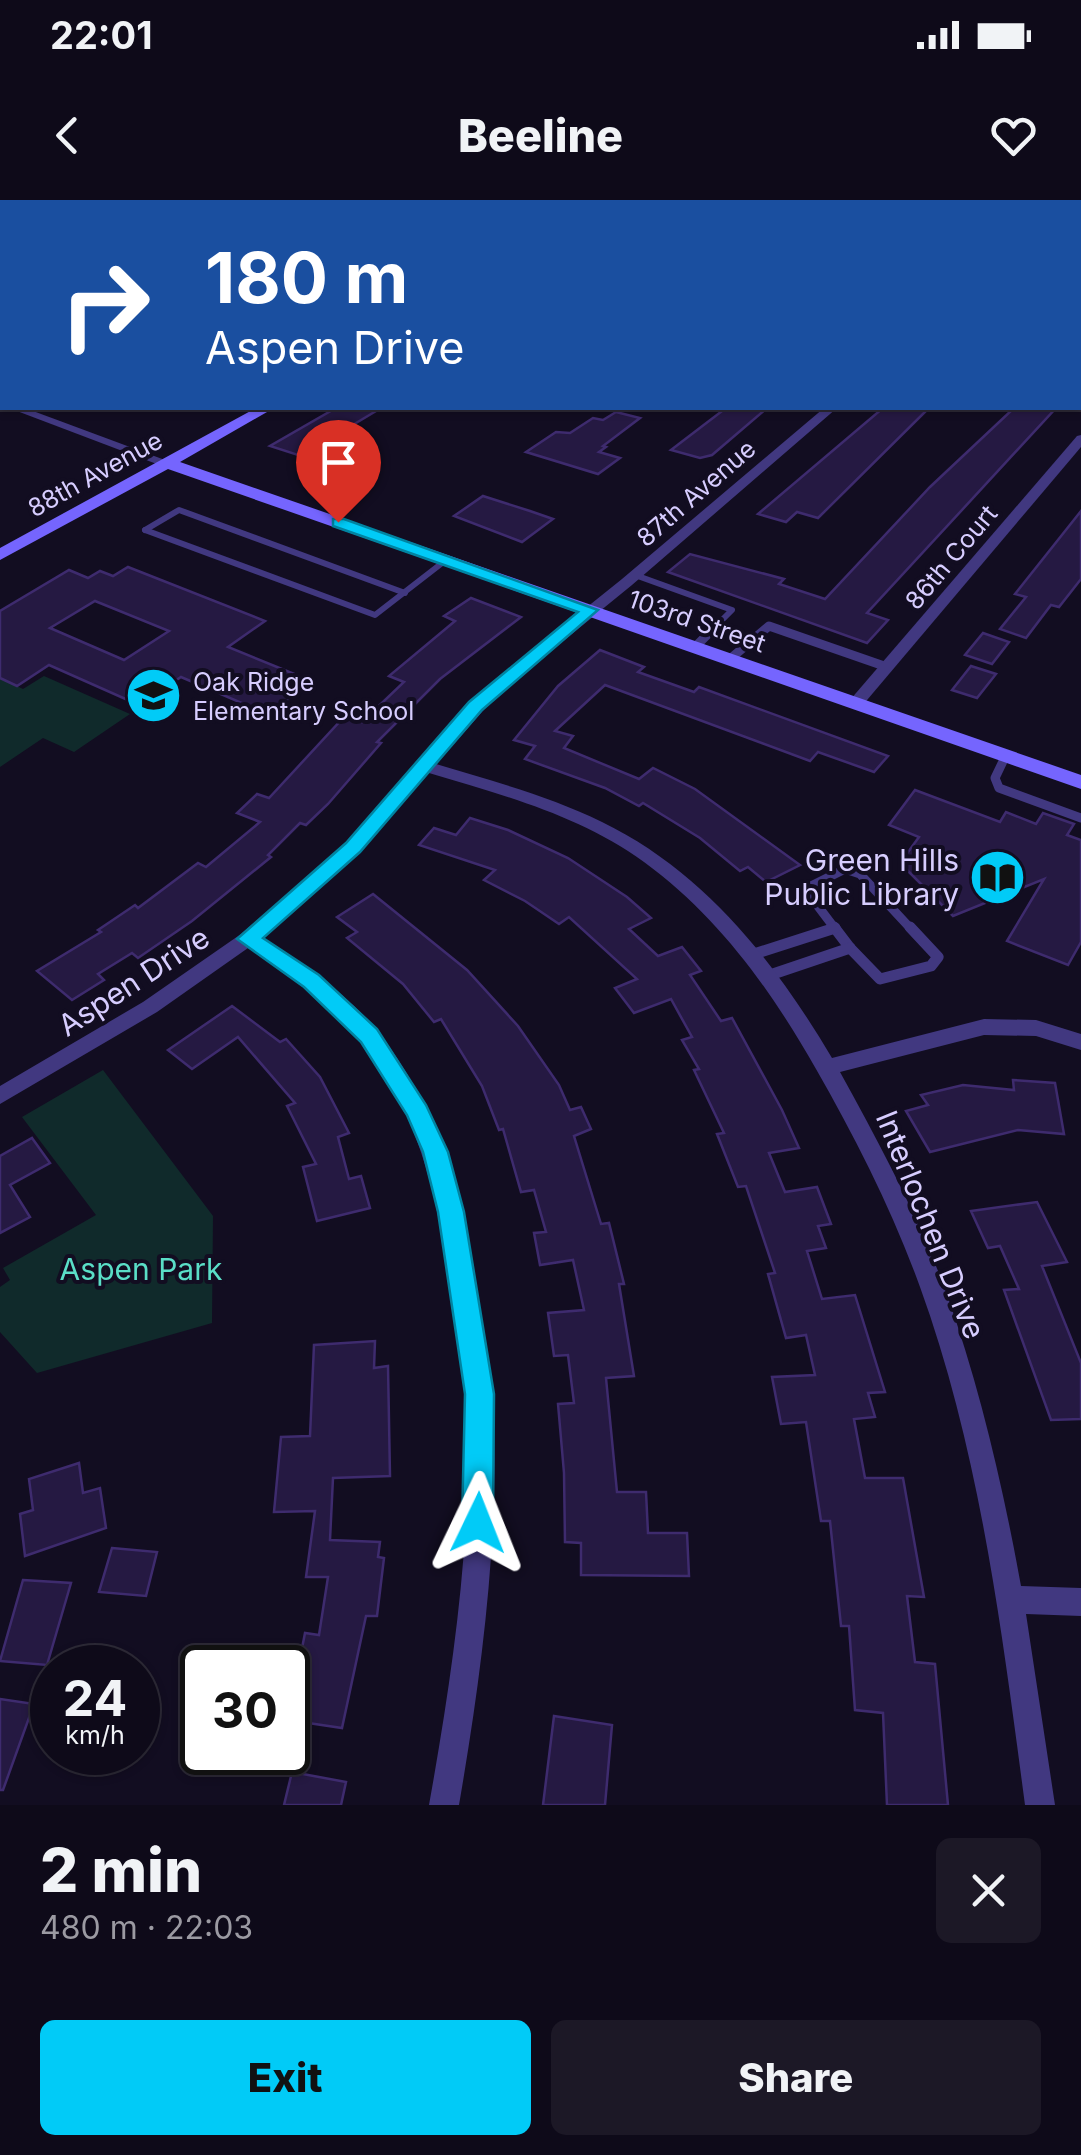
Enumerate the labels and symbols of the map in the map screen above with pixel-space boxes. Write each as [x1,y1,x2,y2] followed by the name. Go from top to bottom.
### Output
[296,420,381,523] pin
[23,425,167,523] street label: 88th Avenue
[631,433,761,553] street label: 87th Avenue
[899,499,1003,615] street label: 86th Court
[624,583,770,659] street label: 103rd Street
[124,666,184,726] school or university icon: Oak Ridge Elementary School
[193,667,414,726] place label: Oak Ridge Elementary School
[764,842,959,912] place label: Green Hills Public Library
[968,848,1028,908] library icon: Green Hills Public Library
[51,919,216,1043] street label: Aspen Drive
[869,1105,993,1344] street label: Interlochen Drive
[60,1251,223,1287] park label: Aspen Park
[426,1471,530,1575] position arrow
[180,1645,310,1775] speed limit sign: 30

